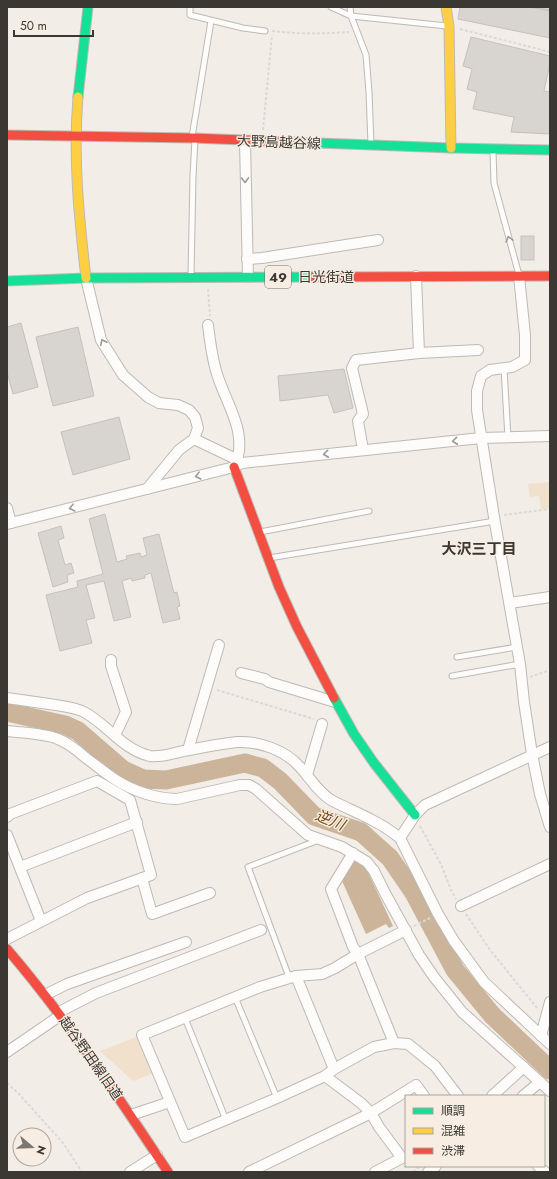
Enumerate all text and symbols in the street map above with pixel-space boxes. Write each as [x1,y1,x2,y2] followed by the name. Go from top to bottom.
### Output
[14,12,93,38] scale bar
[20,17,47,35] text: 50 m
[237,131,321,153] street label: 大野島越谷線
[241,177,249,183] one-way arrow
[505,235,513,242] one-way arrow
[265,266,291,288] road number: 49
[298,267,354,287] street label: 日光街道
[100,338,108,346] one-way arrow
[452,436,458,445] one-way arrow
[323,449,329,458] one-way arrow
[195,472,202,480] one-way arrow
[69,503,75,511] one-way arrow
[441,538,517,560] district label: 大沢三丁目
[312,804,350,837] water label: 逆川
[55,1012,127,1104] street label: 越谷野田線旧道
[405,1095,545,1167] legend
[441,1102,465,1120] text: 順調
[441,1122,465,1140] text: 混雑
[12,1127,52,1167] north arrow
[441,1142,465,1160] text: 渋滞
[32,1144,50,1157] text: N

